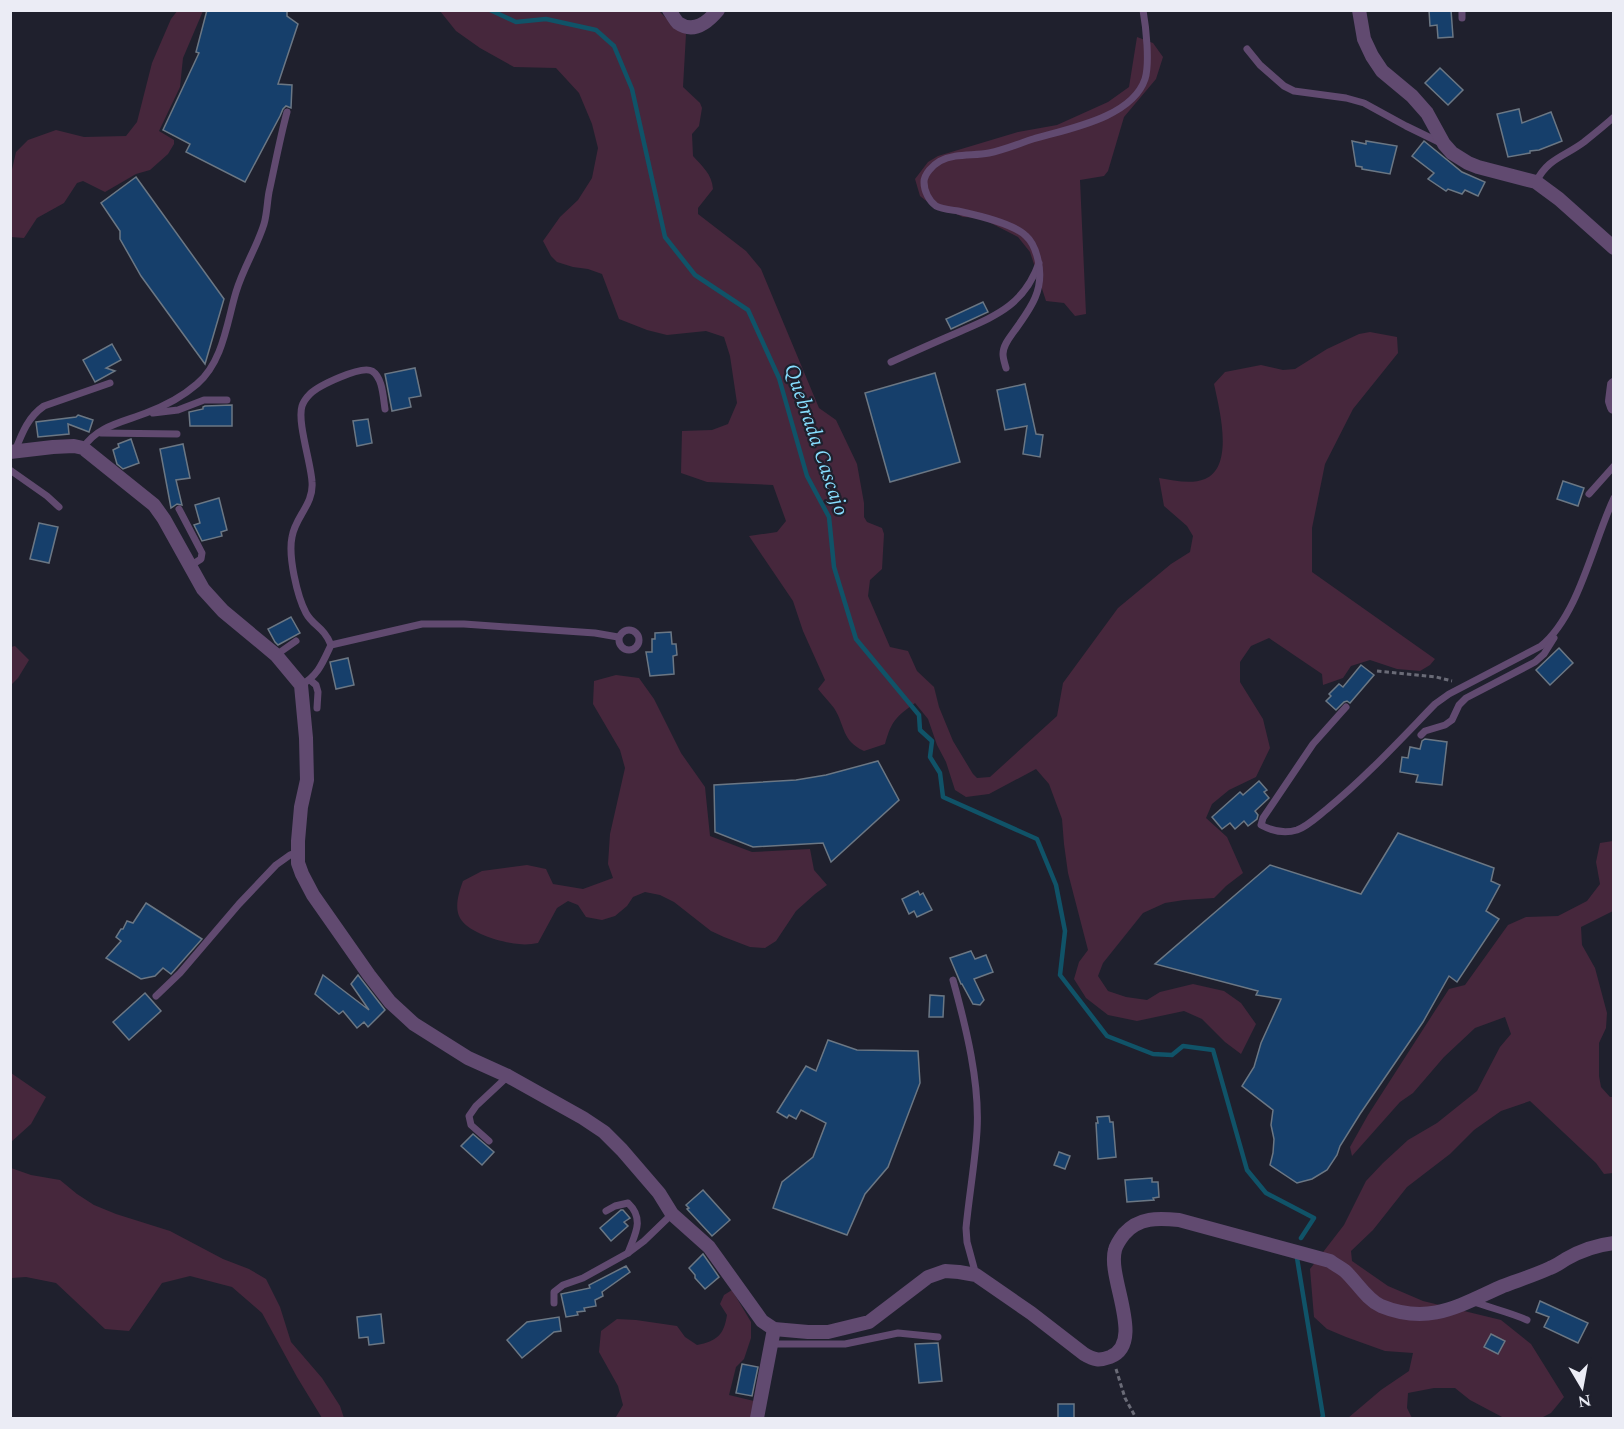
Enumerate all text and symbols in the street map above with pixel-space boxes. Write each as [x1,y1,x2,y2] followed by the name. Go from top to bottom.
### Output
[775,360,857,520] water label: Quebrada Cascajo
[1552,1357,1612,1417] north arrow
[1576,1388,1593,1414] text: N

